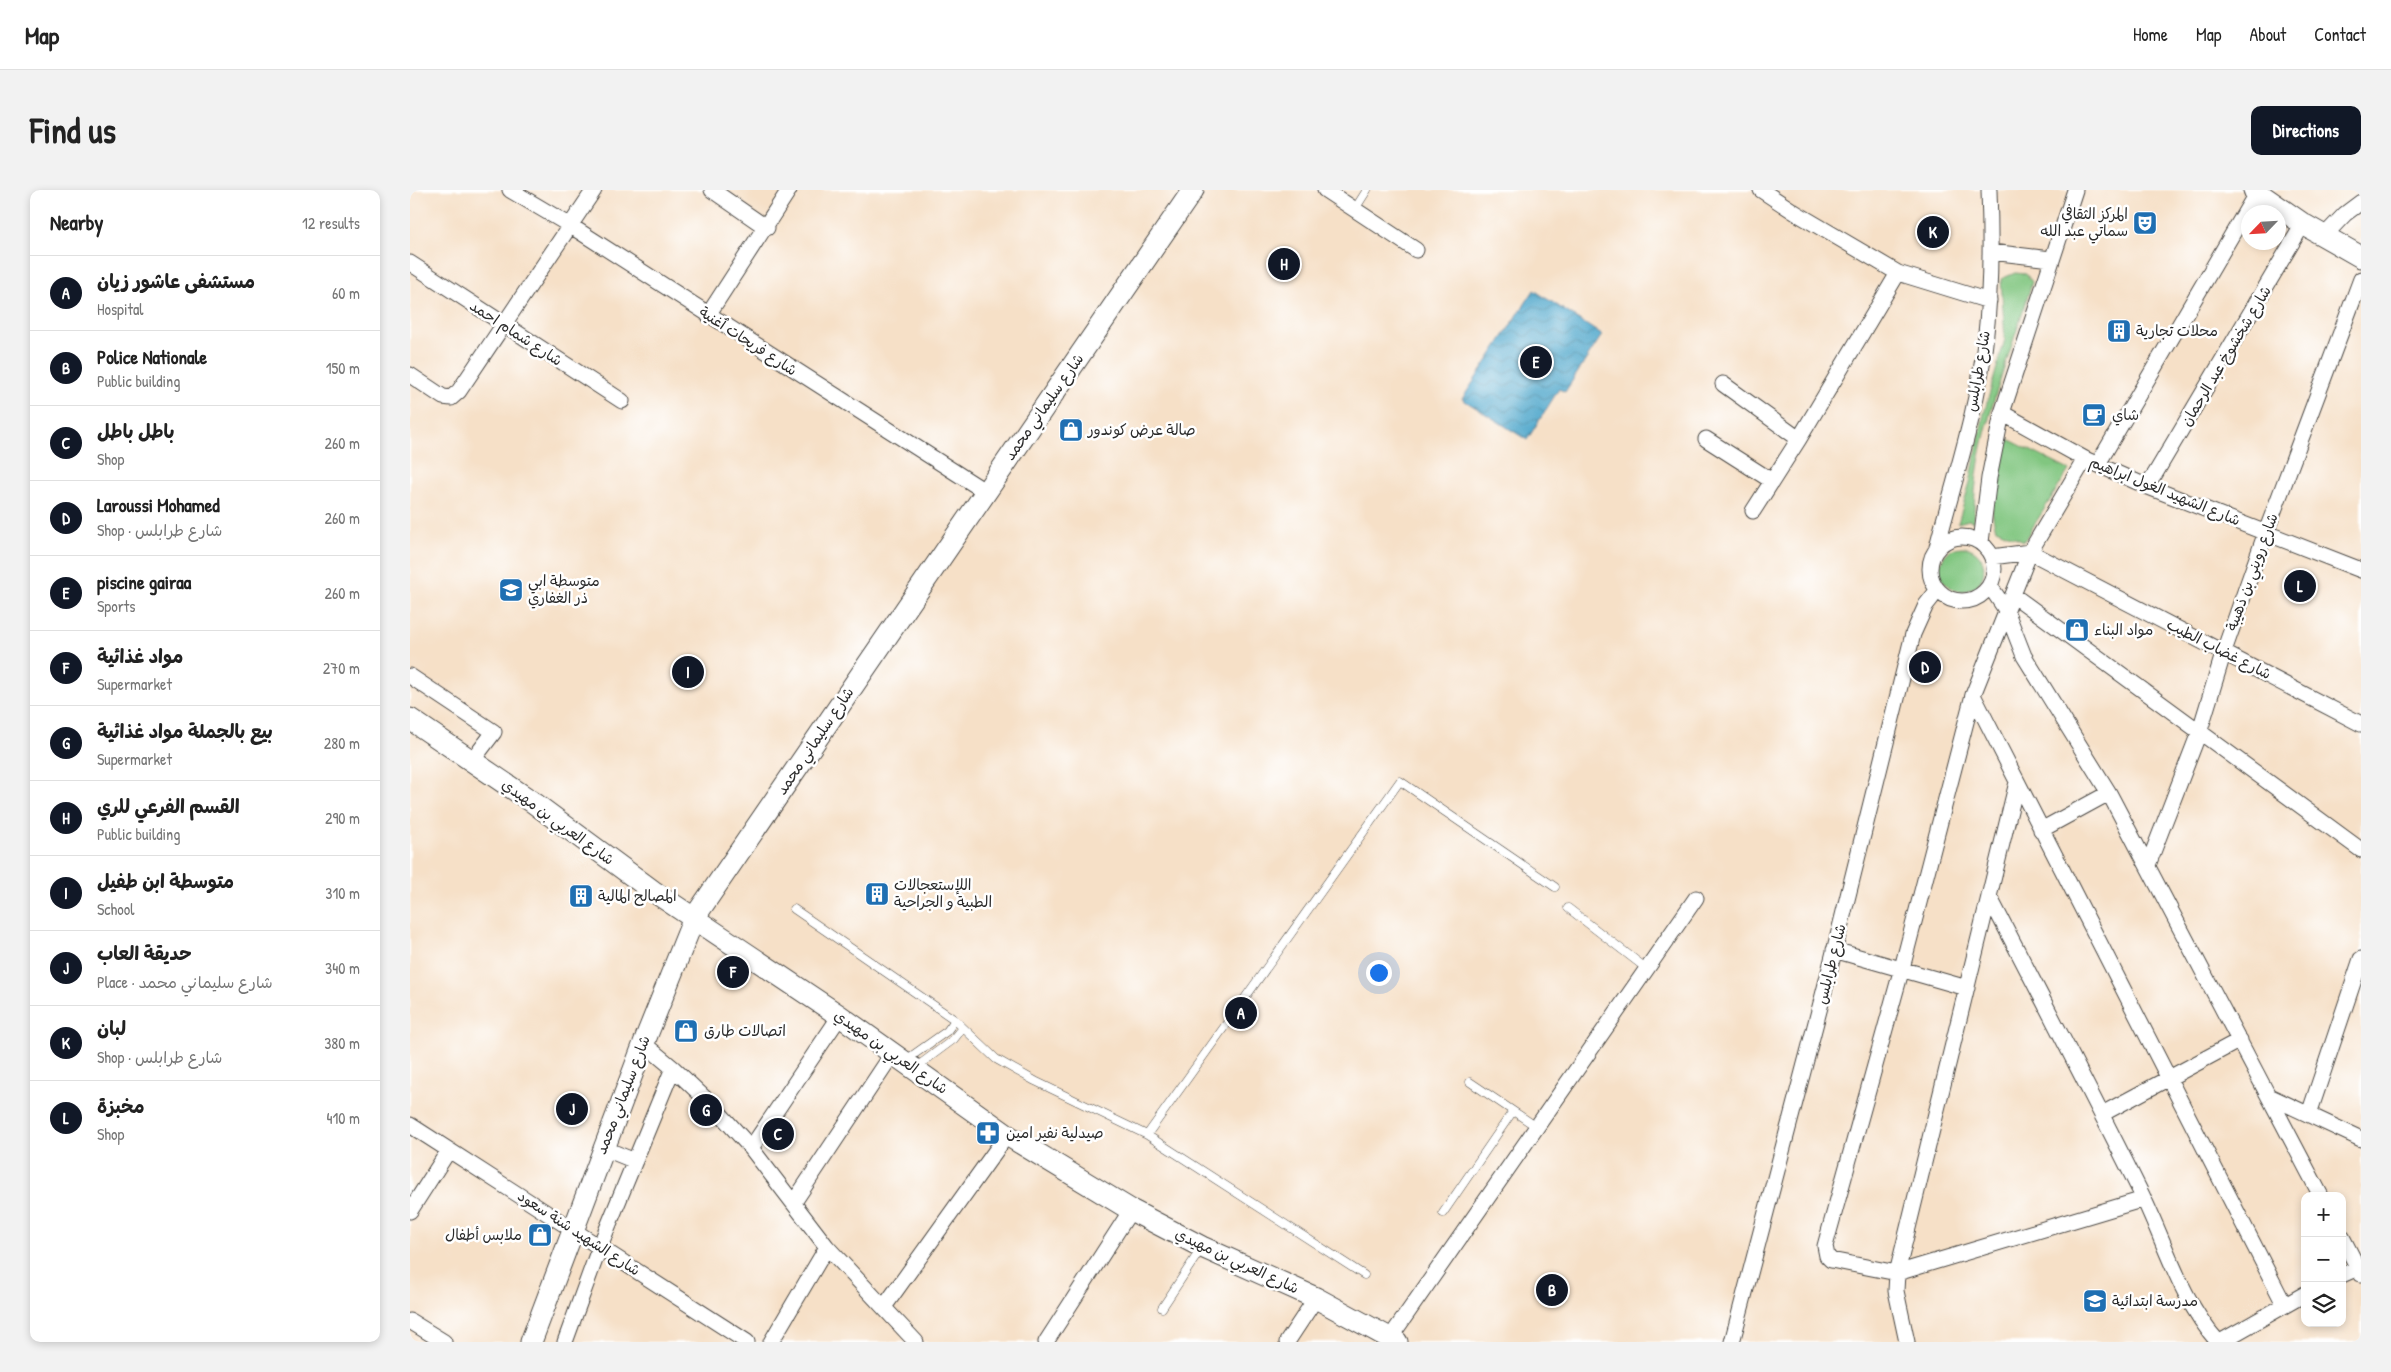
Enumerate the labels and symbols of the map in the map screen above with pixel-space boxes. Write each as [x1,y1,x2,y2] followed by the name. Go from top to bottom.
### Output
[2041,203,2128,244] place label: المركز الثقافي سماتي عبد الله
[2241,205,2286,250] north arrow
[2132,210,2158,236] theatre icon: المركز الثقافي سماتي عبد الله
[1917,213,1949,251] pin: K
[1268,245,1300,283] pin: H
[2175,282,2276,430] street label: شارع شخشوخ عبد الرحمان
[465,295,567,371] street label: شارع شمام احمد
[695,301,801,380] street label: شارع فريحات ٱغنية
[2106,318,2132,344] building icon: محلات تجارية
[2136,320,2218,341] place label: محلات تجارية
[1960,329,1995,413] street label: شارع طرابلس
[1520,343,1552,381] pin: E
[999,349,1091,466] street label: شارع سليماني محمد
[2081,402,2107,428] cafe icon: شاي
[2112,404,2139,426] place label: شاي
[1058,417,1084,443] shop icon: صالة عرض كوندور
[1087,419,1195,440] place label: صالة عرض كوندور
[2086,451,2244,532] street label: شارع الشهيد الغول ابراهيم
[2220,510,2285,635] street label: شارع رويني بن ذهيبة
[2284,567,2316,605] pin: L
[528,570,600,609] place label: متوسطة ابي ذر الغفاري
[498,577,524,603] school or university icon: متوسطة ابي ذر الغفاري
[2163,613,2275,684] street label: شارع غضاب الطيب
[2064,617,2090,643] shop icon: مواد البناء
[2094,619,2153,640] place label: مواد البناء
[1909,648,1941,686] pin: D
[672,653,704,691] pin: I
[771,683,861,800] street label: شارع سليماني محمد
[496,774,619,872] street label: شارع العربي بن مهيدي
[894,874,992,912] place label: اللإستعجالات الطبية و الجراحية
[864,881,890,907] building icon: اللإستعجالات الطبية و الجراحية
[568,883,594,909] building icon: المصالح المالية
[598,885,677,906] place label: المصالح المالية
[1810,922,1851,1006] street label: شارع طرابلس
[717,953,749,991] pin: F
[1366,960,1392,986] your location
[1225,994,1257,1032] pin: A
[828,1004,952,1101] street label: شارع العربي بن مهيدي
[673,1018,699,1044] shop icon: اتصالات طارق
[704,1020,786,1041] place label: اتصالات طارق
[590,1032,658,1158] street label: شارع سليماني محمد
[556,1090,588,1128] pin: J
[690,1091,722,1129] pin: G
[762,1115,794,1153] pin: C
[975,1120,1001,1146] pharmacy icon: صيدلية نفير امين
[1006,1122,1104,1143] place label: صيدلية نفير امين
[514,1185,645,1280] street label: شارع الشهيد شنة سعود
[527,1222,553,1248] shop icon: ملابس أطفال
[1171,1223,1303,1301] street label: شارع العربي بن مهيدي
[445,1224,522,1245] place label: ملابس أطفال
[1536,1271,1568,1309] pin: B
[2082,1288,2108,1314] school or university icon: مدرسة ابتدائية
[2112,1290,2198,1311] place label: مدرسة ابتدائية

